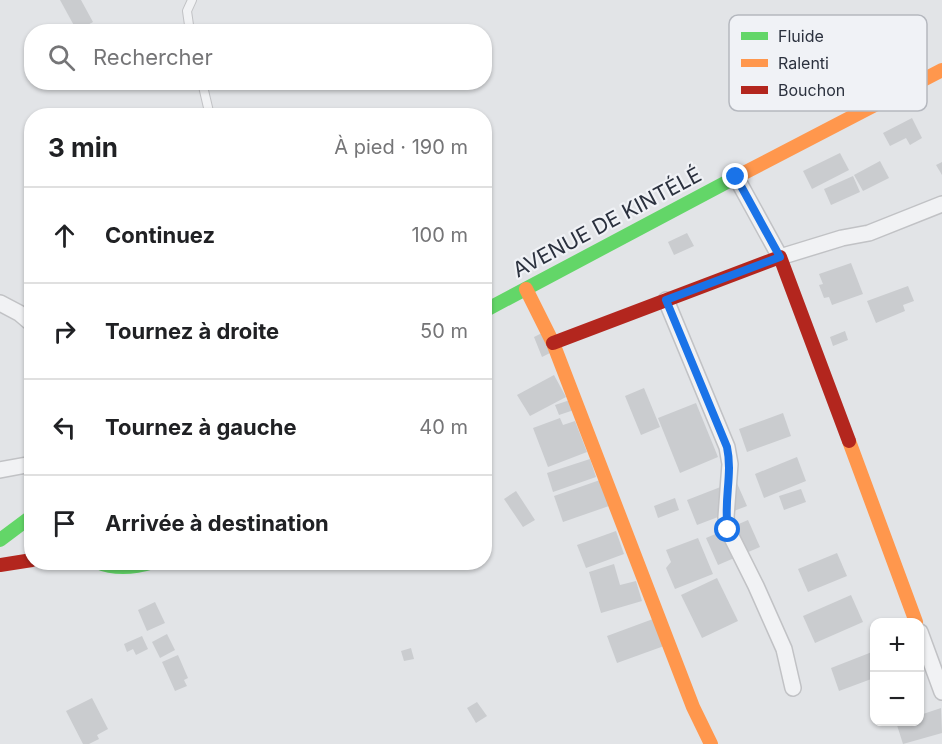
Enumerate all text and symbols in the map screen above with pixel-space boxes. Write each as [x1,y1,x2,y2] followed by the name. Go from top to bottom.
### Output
[729,15,927,111] legend
[24,24,492,90] search box
[778,26,824,46] text: Fluide
[45,41,78,74] icon: search
[93,44,213,70] text: Rechercher
[778,53,829,73] text: Ralenti
[778,80,845,100] text: Bouchon
[48,132,118,163] text: 3 min
[334,135,468,159] text: À pied · 190 m
[508,161,706,282] street label: AVENUE DE KINTÉLÉ
[722,163,748,189] route end
[48,219,81,252] icon: ahead
[105,222,215,248] text: Continuez
[411,223,468,247] text: 100 m
[48,315,81,348] icon: right
[105,318,279,344] text: Tournez à droite
[420,319,468,343] text: 50 m
[48,411,81,444] icon: left
[105,414,297,440] text: Tournez à gauche
[419,415,468,439] text: 40 m
[48,507,81,540] icon: arrive
[105,510,329,536] text: Arrivée à destination
[714,516,740,542] route start
[870,618,924,726] map controls
[870,618,924,672] button: +
[870,672,924,726] button: −

